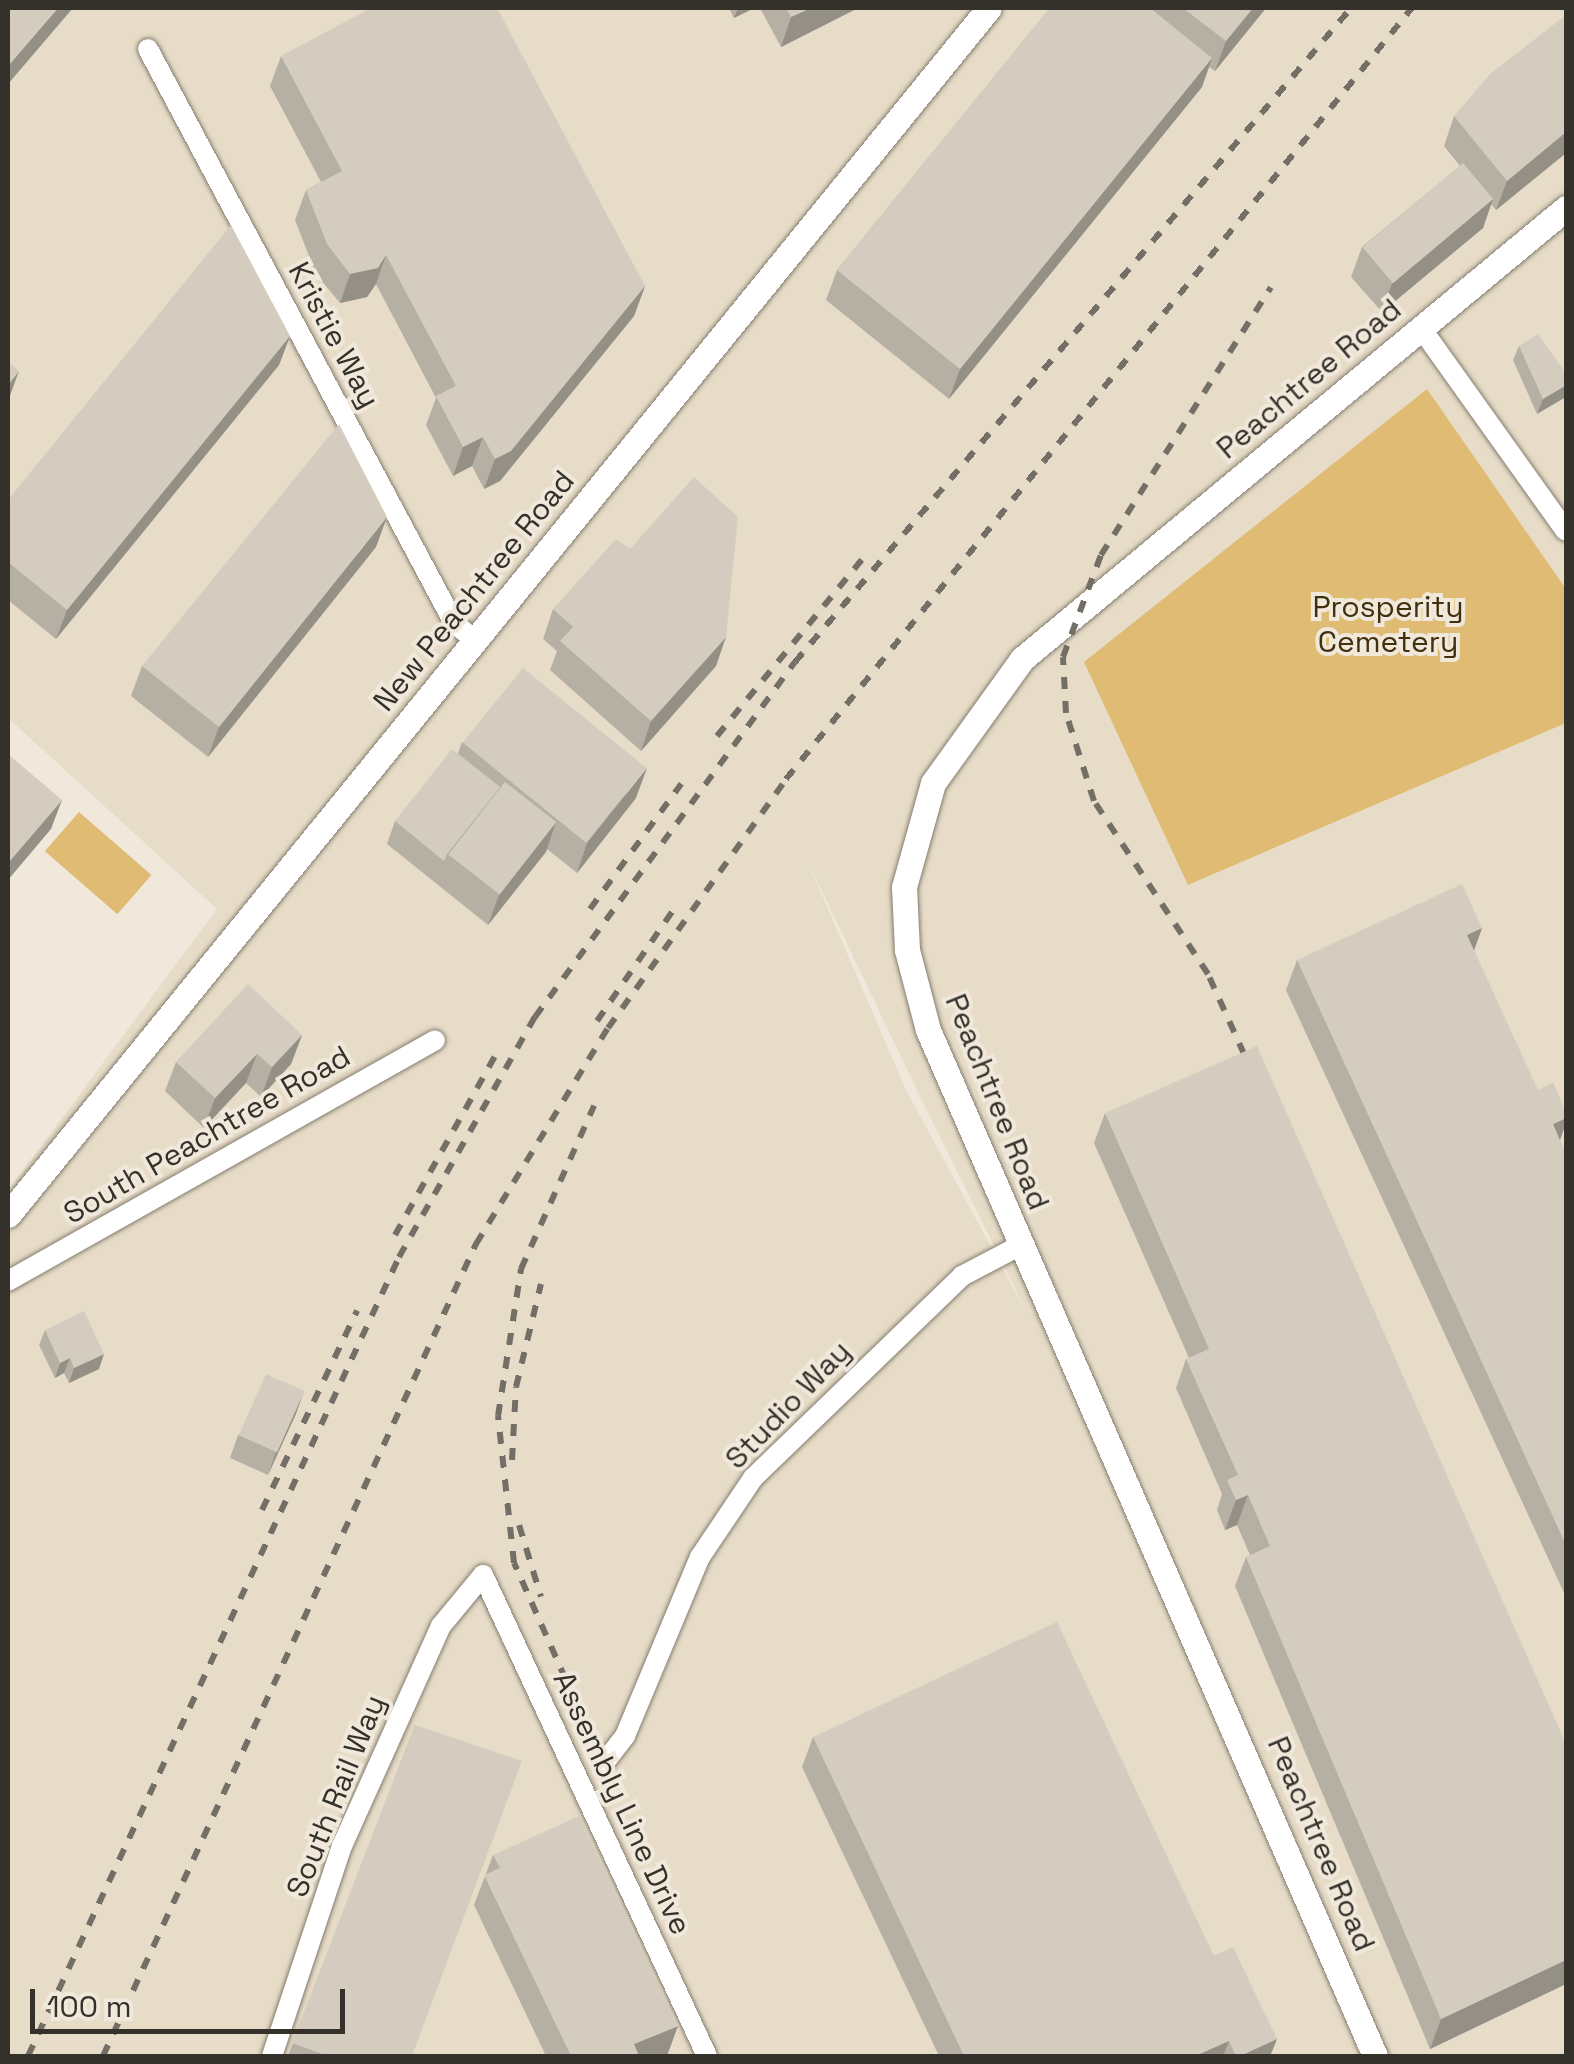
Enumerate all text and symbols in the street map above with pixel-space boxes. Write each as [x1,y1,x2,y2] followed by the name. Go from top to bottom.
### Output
[280,256,388,414] street label: Kristie Way
[1210,291,1408,467] street label: Peachtree Road
[366,464,582,718] street label: New Peachtree Road
[1312,589,1464,660] park label: Prosperity Cemetery
[937,989,1057,1215] street label: Peachtree Road
[57,1038,357,1232] street label: South Peachtree Road
[718,1333,858,1477] street label: Studio Way
[545,1666,699,1940] street label: Assembly Line Drive
[279,1690,393,1902] street label: South Rail Way
[1260,1731,1382,1957] street label: Peachtree Road
[35,1969,350,2031] scale bar
[47,1987,132,2026] text: 100 m

